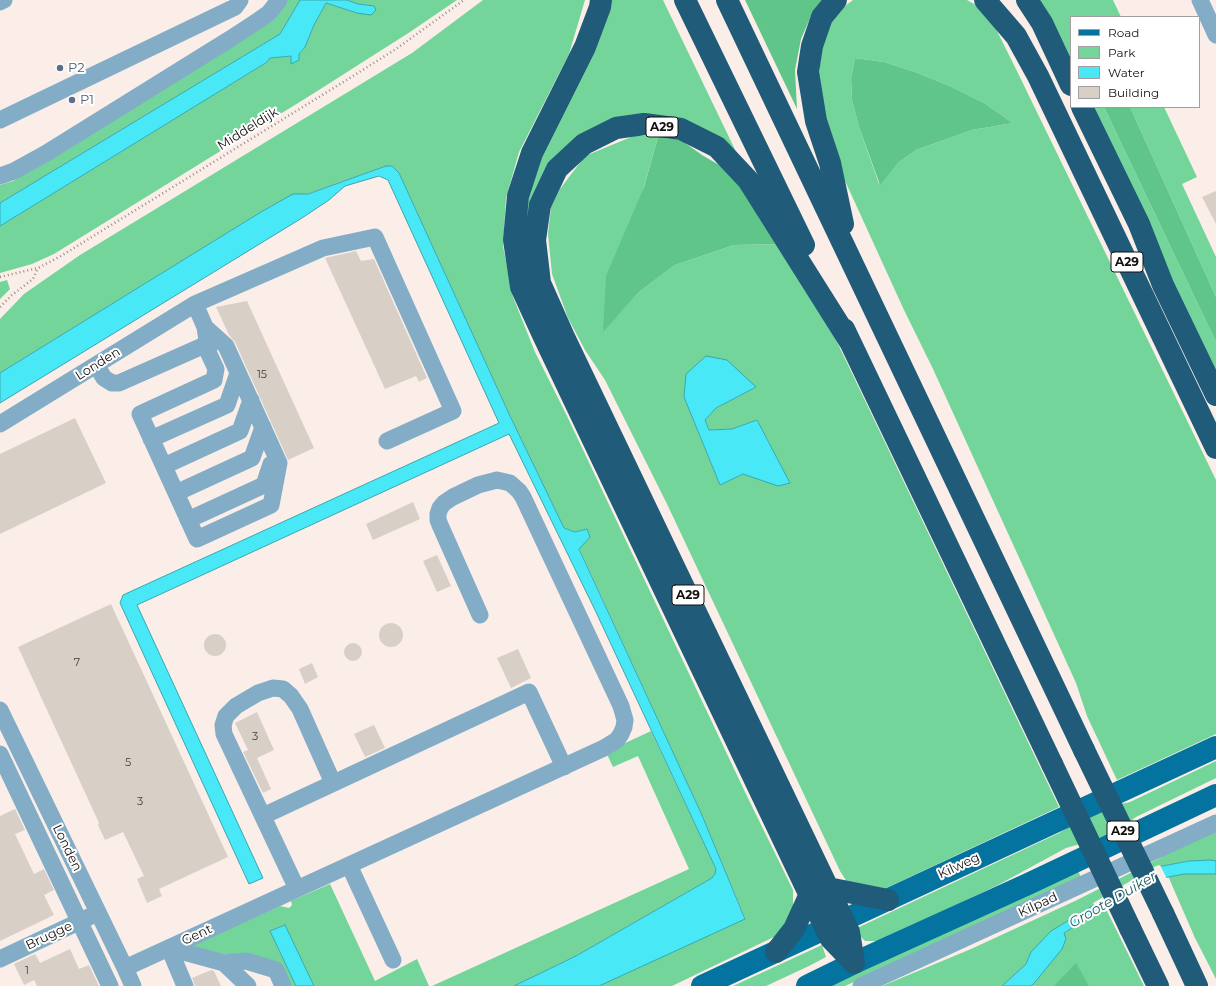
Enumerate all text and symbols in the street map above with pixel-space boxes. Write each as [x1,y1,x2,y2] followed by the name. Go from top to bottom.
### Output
[1070,16,1200,108] legend
[1108,25,1139,40] text: Road
[1108,45,1135,60] text: Park
[68,60,85,76] place label: P2
[55,63,65,73] marker: P2
[1108,65,1144,80] text: Water
[1108,85,1159,100] text: Building
[80,92,94,108] place label: P1
[67,95,77,105] marker: P1
[215,104,281,154] street label: Middeldijk
[646,117,678,137] road number: A29
[1111,252,1143,272] road number: A29
[73,344,123,384] street label: Londen
[257,368,267,382] house number: 15
[672,585,704,605] road number: A29
[74,656,80,670] house number: 7
[252,730,258,744] house number: 3
[125,756,131,770] house number: 5
[137,795,143,809] house number: 3
[1107,821,1139,841] road number: A29
[49,822,85,874] street label: Londen
[936,850,982,882] street label: Kilweg
[1066,868,1160,932] water label: Groote Duiker
[1016,889,1060,921] street label: Kilpad
[23,918,75,954] street label: Brugge
[179,921,215,949] street label: Gent
[25,964,29,978] house number: 1

